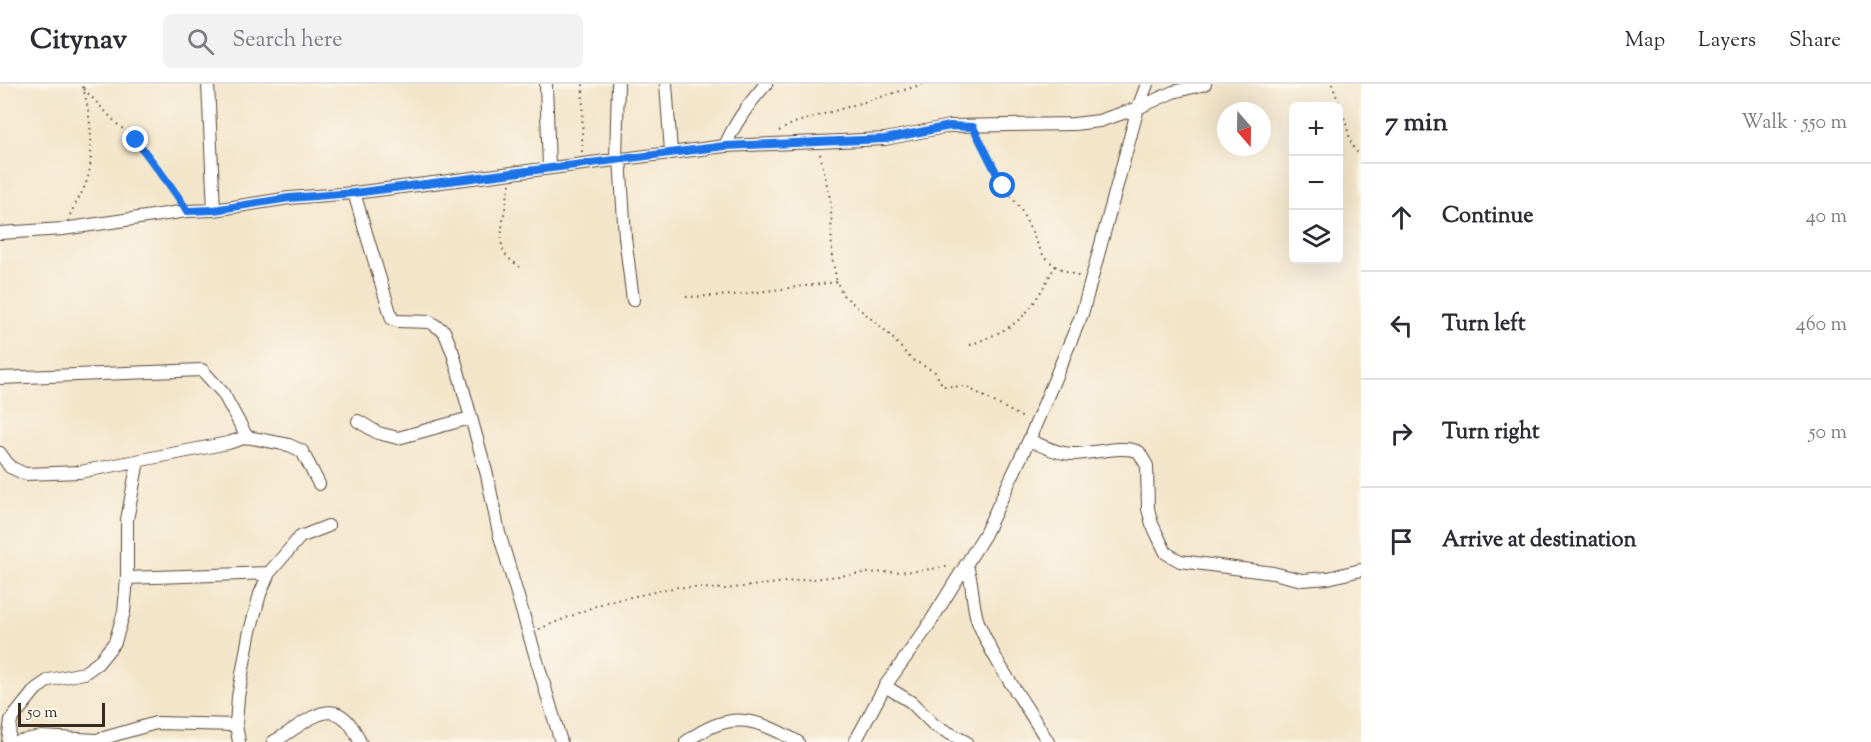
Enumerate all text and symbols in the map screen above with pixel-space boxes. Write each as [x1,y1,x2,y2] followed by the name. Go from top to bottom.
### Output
[163,14,583,68] search box
[30,21,127,61] text: Citynav
[184,25,217,58] icon: search
[232,25,343,57] text: Search here
[1625,26,1665,56] text: Map
[1698,26,1756,56] text: Layers
[1789,26,1841,56] text: Share
[1217,102,1271,156] north arrow
[1289,102,1343,264] map controls
[1289,102,1343,156] button: +
[1385,105,1448,142] text: 7 min
[1741,109,1847,138] text: Walk · 550 m
[122,126,148,152] route end
[1289,156,1343,210] button: −
[989,172,1015,198] route start
[1385,201,1418,234] icon: ahead
[1442,201,1533,233] text: Continue
[1806,203,1847,232] text: 40 m
[1289,210,1343,264] button: layers
[1385,309,1418,342] icon: left
[1442,309,1525,341] text: Turn left
[1796,311,1847,340] text: 460 m
[1385,417,1418,450] icon: right
[1442,417,1539,449] text: Turn right
[1809,419,1847,448] text: 50 m
[1385,525,1418,558] icon: arrive
[1442,525,1637,557] text: Arrive at destination
[18,700,105,728] scale bar
[27,702,58,725] text: 50 m

